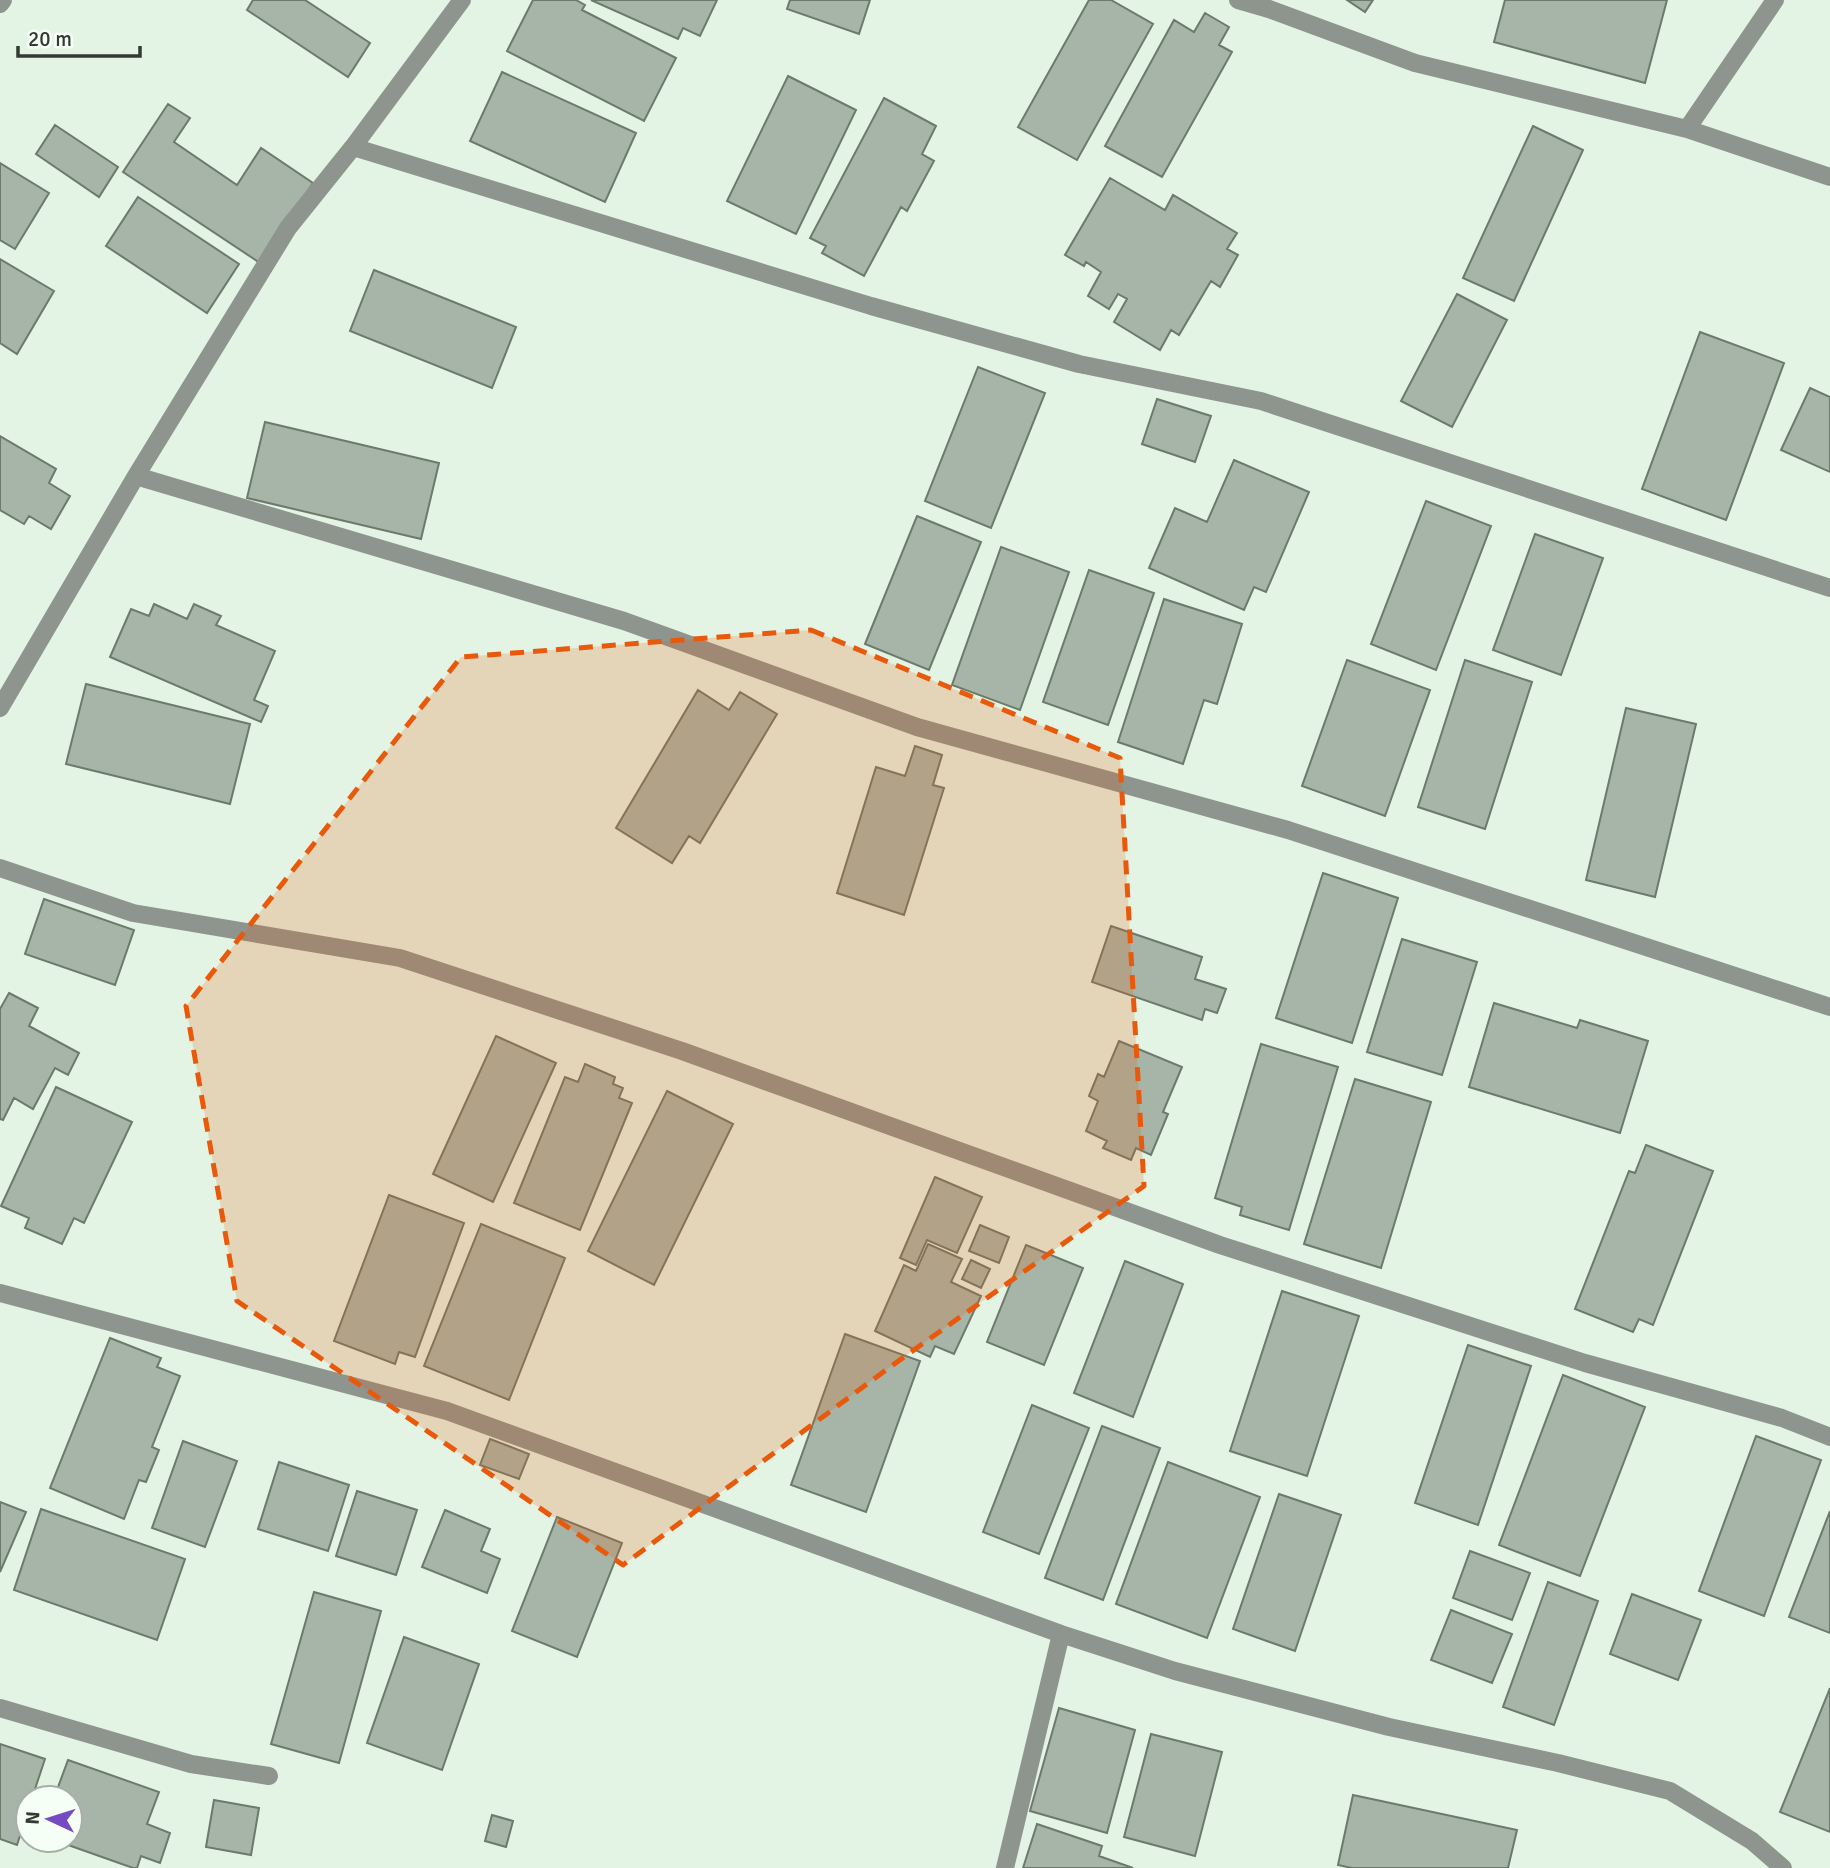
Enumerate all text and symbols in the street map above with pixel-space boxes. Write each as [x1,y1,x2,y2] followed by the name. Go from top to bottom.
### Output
[18,14,140,58] scale bar
[28,26,72,52] text: 20 m
[14,1784,84,1854] north arrow
[21,1810,45,1825] text: N

